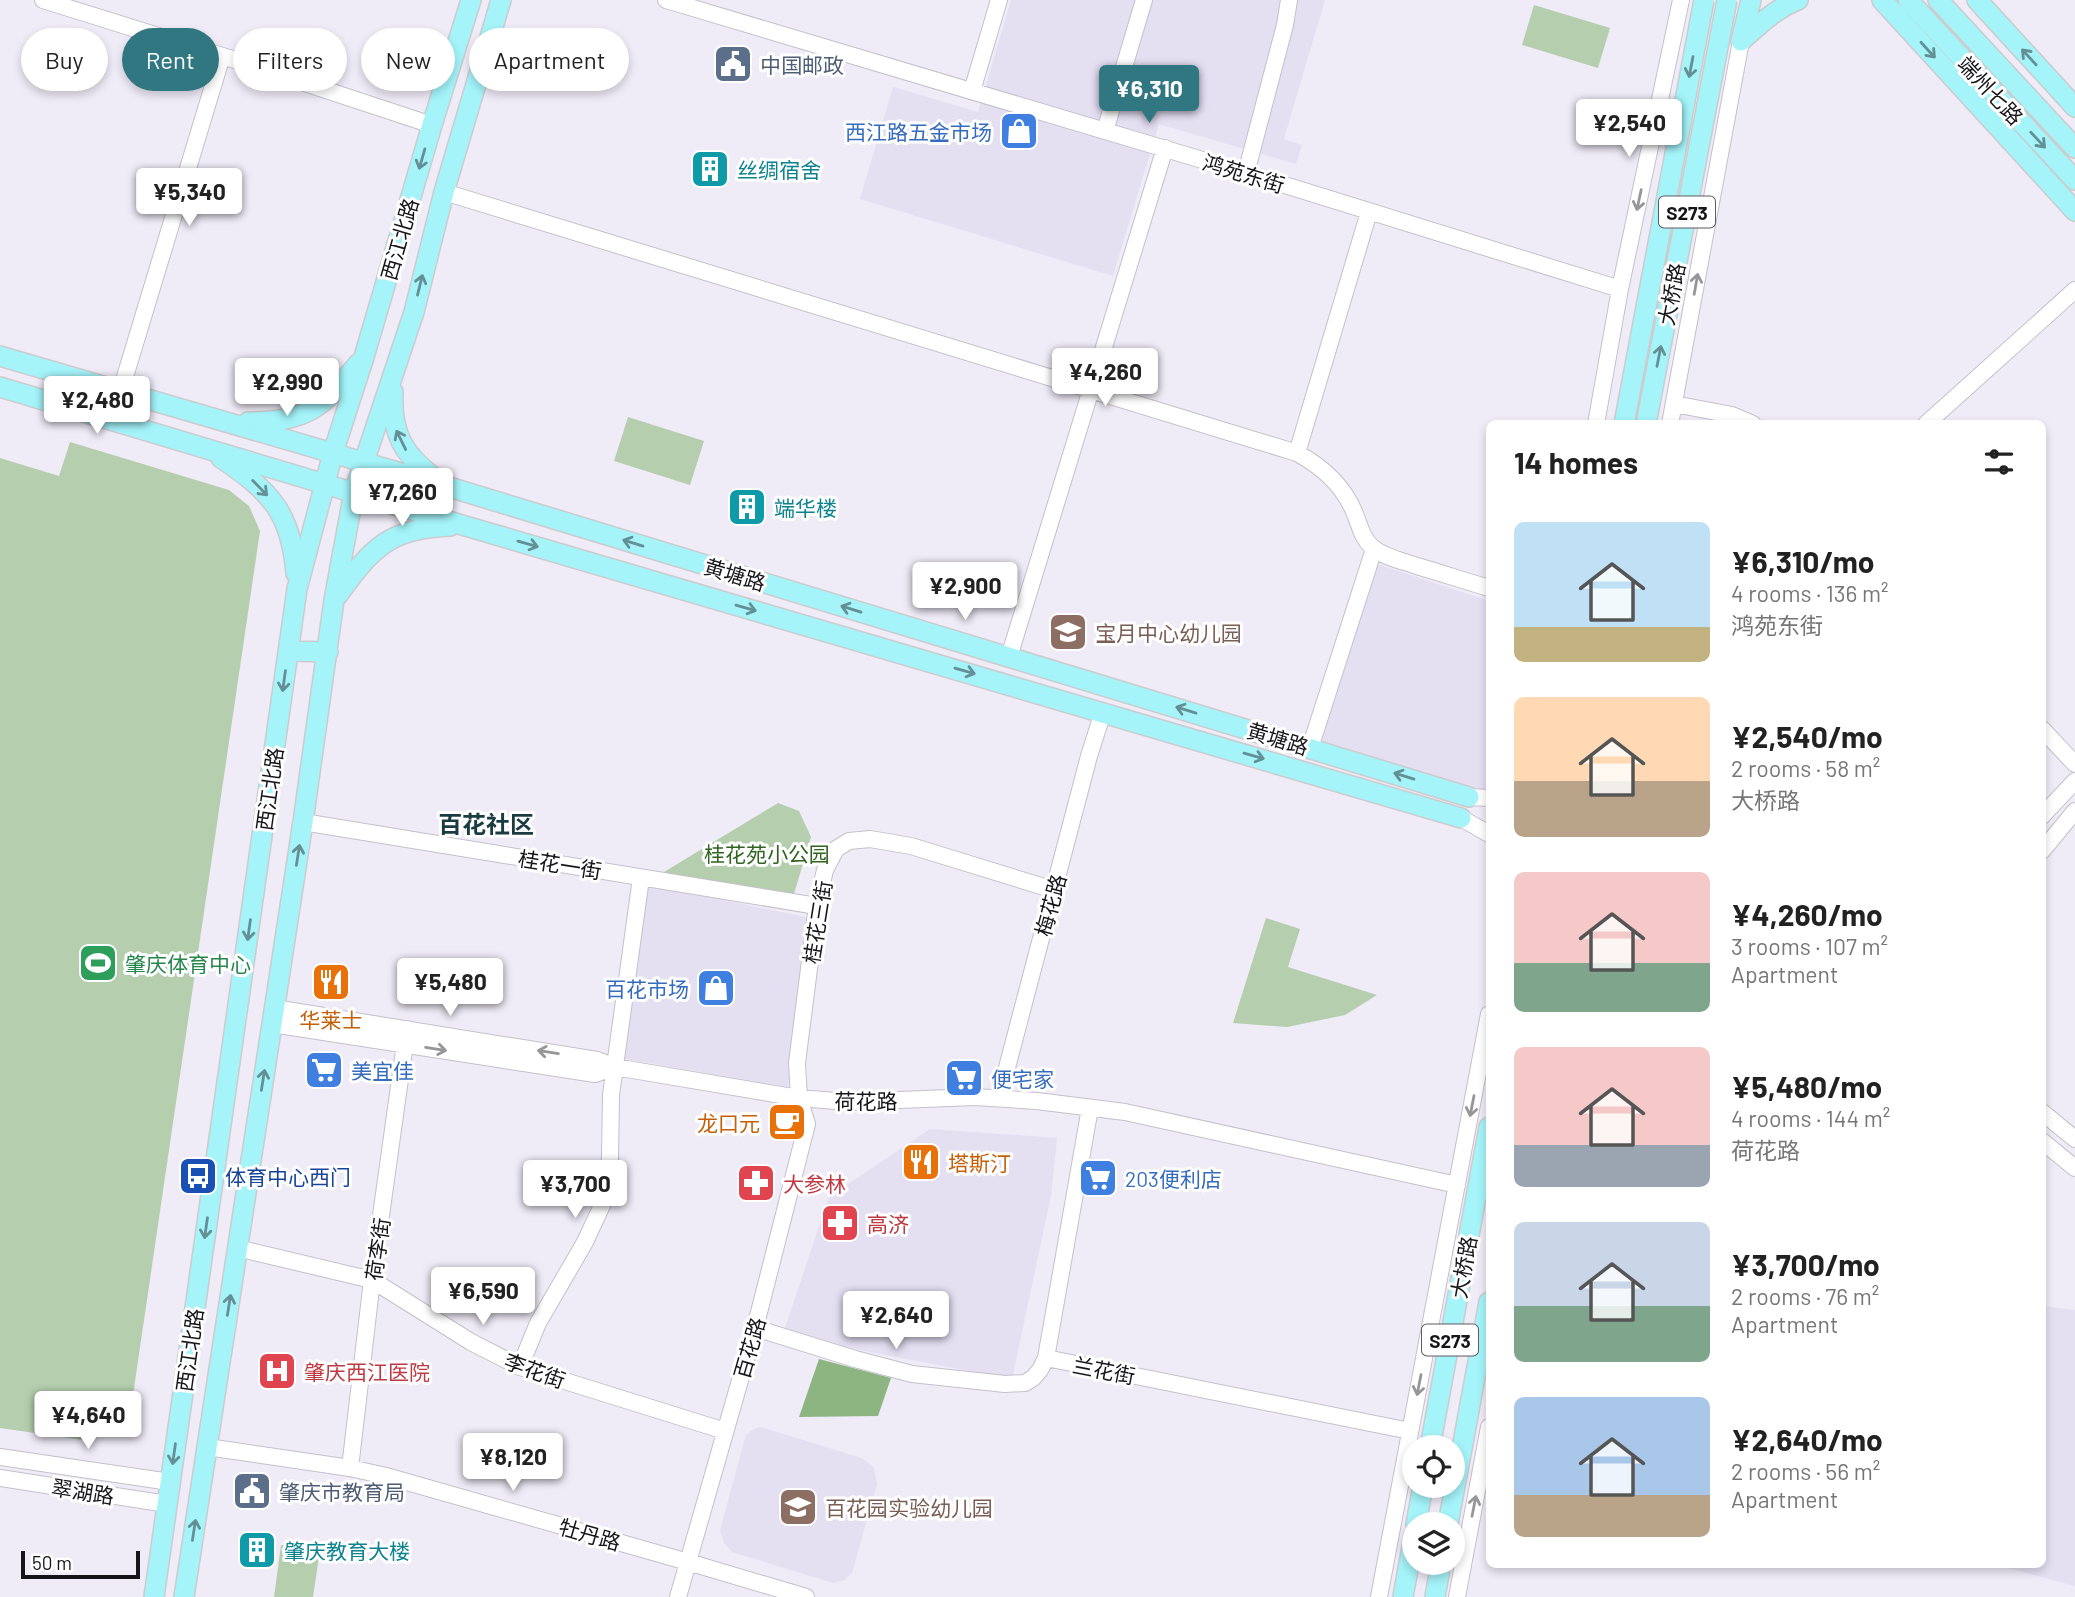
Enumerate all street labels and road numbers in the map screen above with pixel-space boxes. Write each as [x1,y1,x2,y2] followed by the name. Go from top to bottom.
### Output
[1953,51,2029,129] street label: 端州七路
[1200,149,1288,197] street label: 鸿苑东街
[375,195,423,283] street label: 西江北路
[1659,196,1715,228] road number: S273
[1653,261,1689,327] street label: 大桥路
[701,553,769,595] street label: 黄塘路
[1244,717,1312,759] street label: 黄塘路
[251,746,287,832] street label: 西江北路
[517,845,603,883] street label: 桂花一街
[1030,871,1070,939] street label: 梅花路
[798,879,836,965] street label: 桂花三街
[835,1088,898,1113] street label: 荷花路
[360,1216,394,1282] street label: 荷李街
[1445,1234,1481,1300] street label: 大桥路
[171,1307,207,1393] street label: 西江北路
[728,1314,770,1382] street label: 百花路
[1422,1324,1478,1356] road number: S273
[501,1347,569,1393] street label: 李花街
[1071,1352,1137,1388] street label: 兰花街
[50,1474,116,1508] street label: 翠湖路
[556,1513,624,1555] street label: 牡丹路

